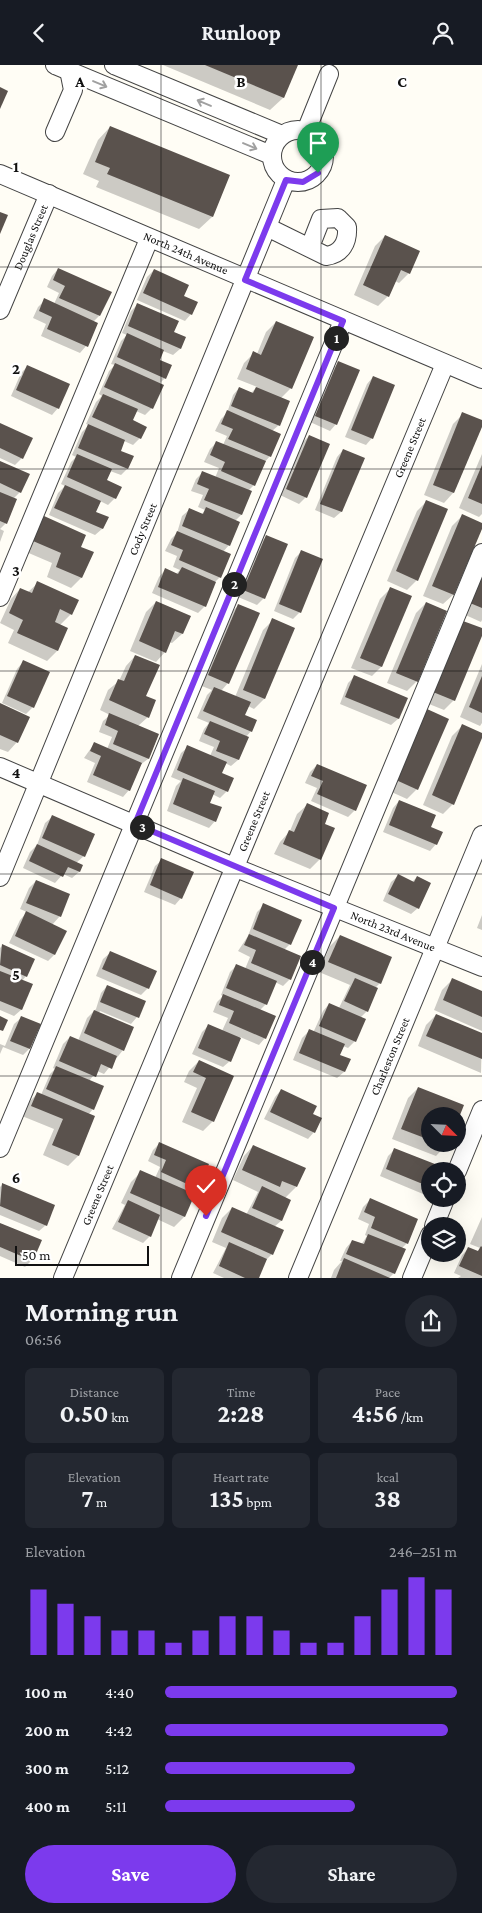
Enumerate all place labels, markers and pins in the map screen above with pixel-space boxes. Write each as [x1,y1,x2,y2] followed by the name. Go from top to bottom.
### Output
[297,122,339,173] pin
[324,325,348,351] pin: 1
[222,571,246,597] pin: 2
[130,815,154,839] pin: 3
[300,949,324,975] pin: 4
[185,1165,227,1216] pin

